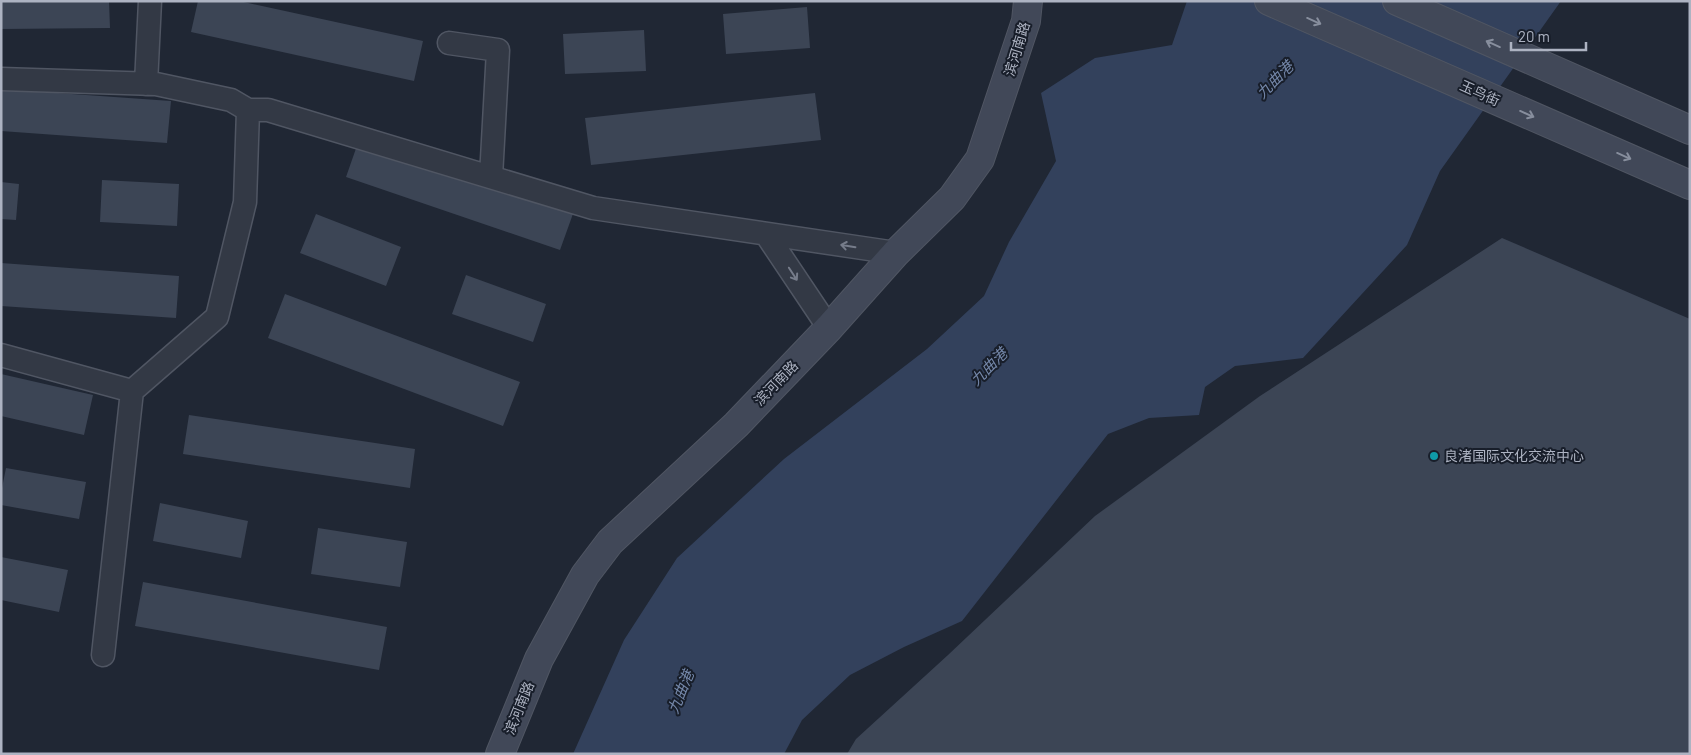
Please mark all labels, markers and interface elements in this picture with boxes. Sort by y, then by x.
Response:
one-way arrow [1306,16,1321,26]
street label: 滨河南路 [1000,20,1033,78]
scale bar [1511,20,1586,52]
text: 20 m [1518,27,1550,45]
one-way arrow [1486,38,1501,48]
water label: 九曲港 [1252,56,1298,102]
street label: 玉鸟街 [1458,76,1503,109]
one-way arrow [1519,109,1534,119]
one-way arrow [1616,151,1631,161]
one-way arrow [841,241,857,251]
one-way arrow [788,267,798,281]
water label: 九曲港 [966,343,1012,389]
street label: 滨河南路 [750,357,801,409]
place label: 良渚国际文化交流中心 [1444,447,1584,464]
marker: 良渚国际文化交流中心 [1428,450,1440,462]
water label: 九曲港 [663,666,698,716]
street label: 滨河南路 [500,679,537,737]

